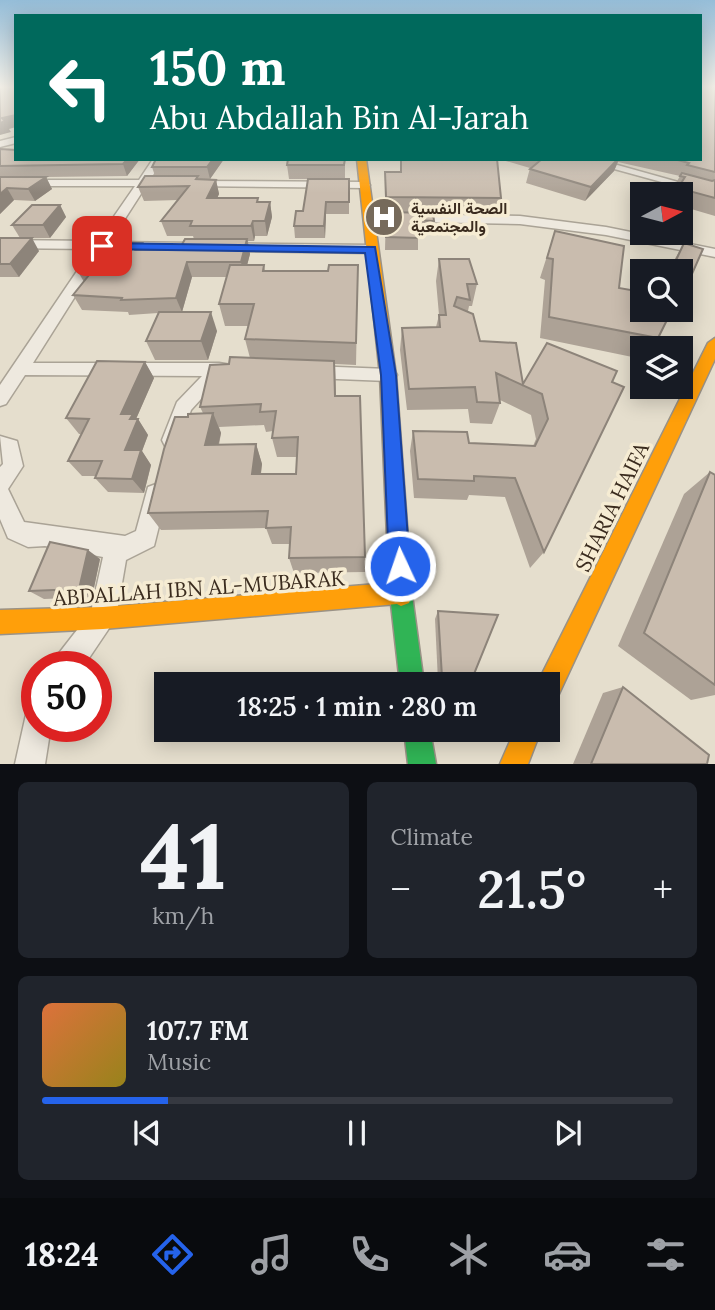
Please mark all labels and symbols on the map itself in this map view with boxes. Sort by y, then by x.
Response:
north arrow [630,182,693,245]
hospital icon: الصحة النفسية والمجتمعية [363,196,405,238]
place label: الصحة النفسية والمجتمعية [411,198,507,237]
pin [72,216,132,276]
street label: SHARIA HAIFA [569,437,655,576]
position arrow [363,529,437,603]
street label: ABDALLAH IBN AL-MUBARAK [51,564,346,612]
speed limit sign: 50 [21,651,112,742]

